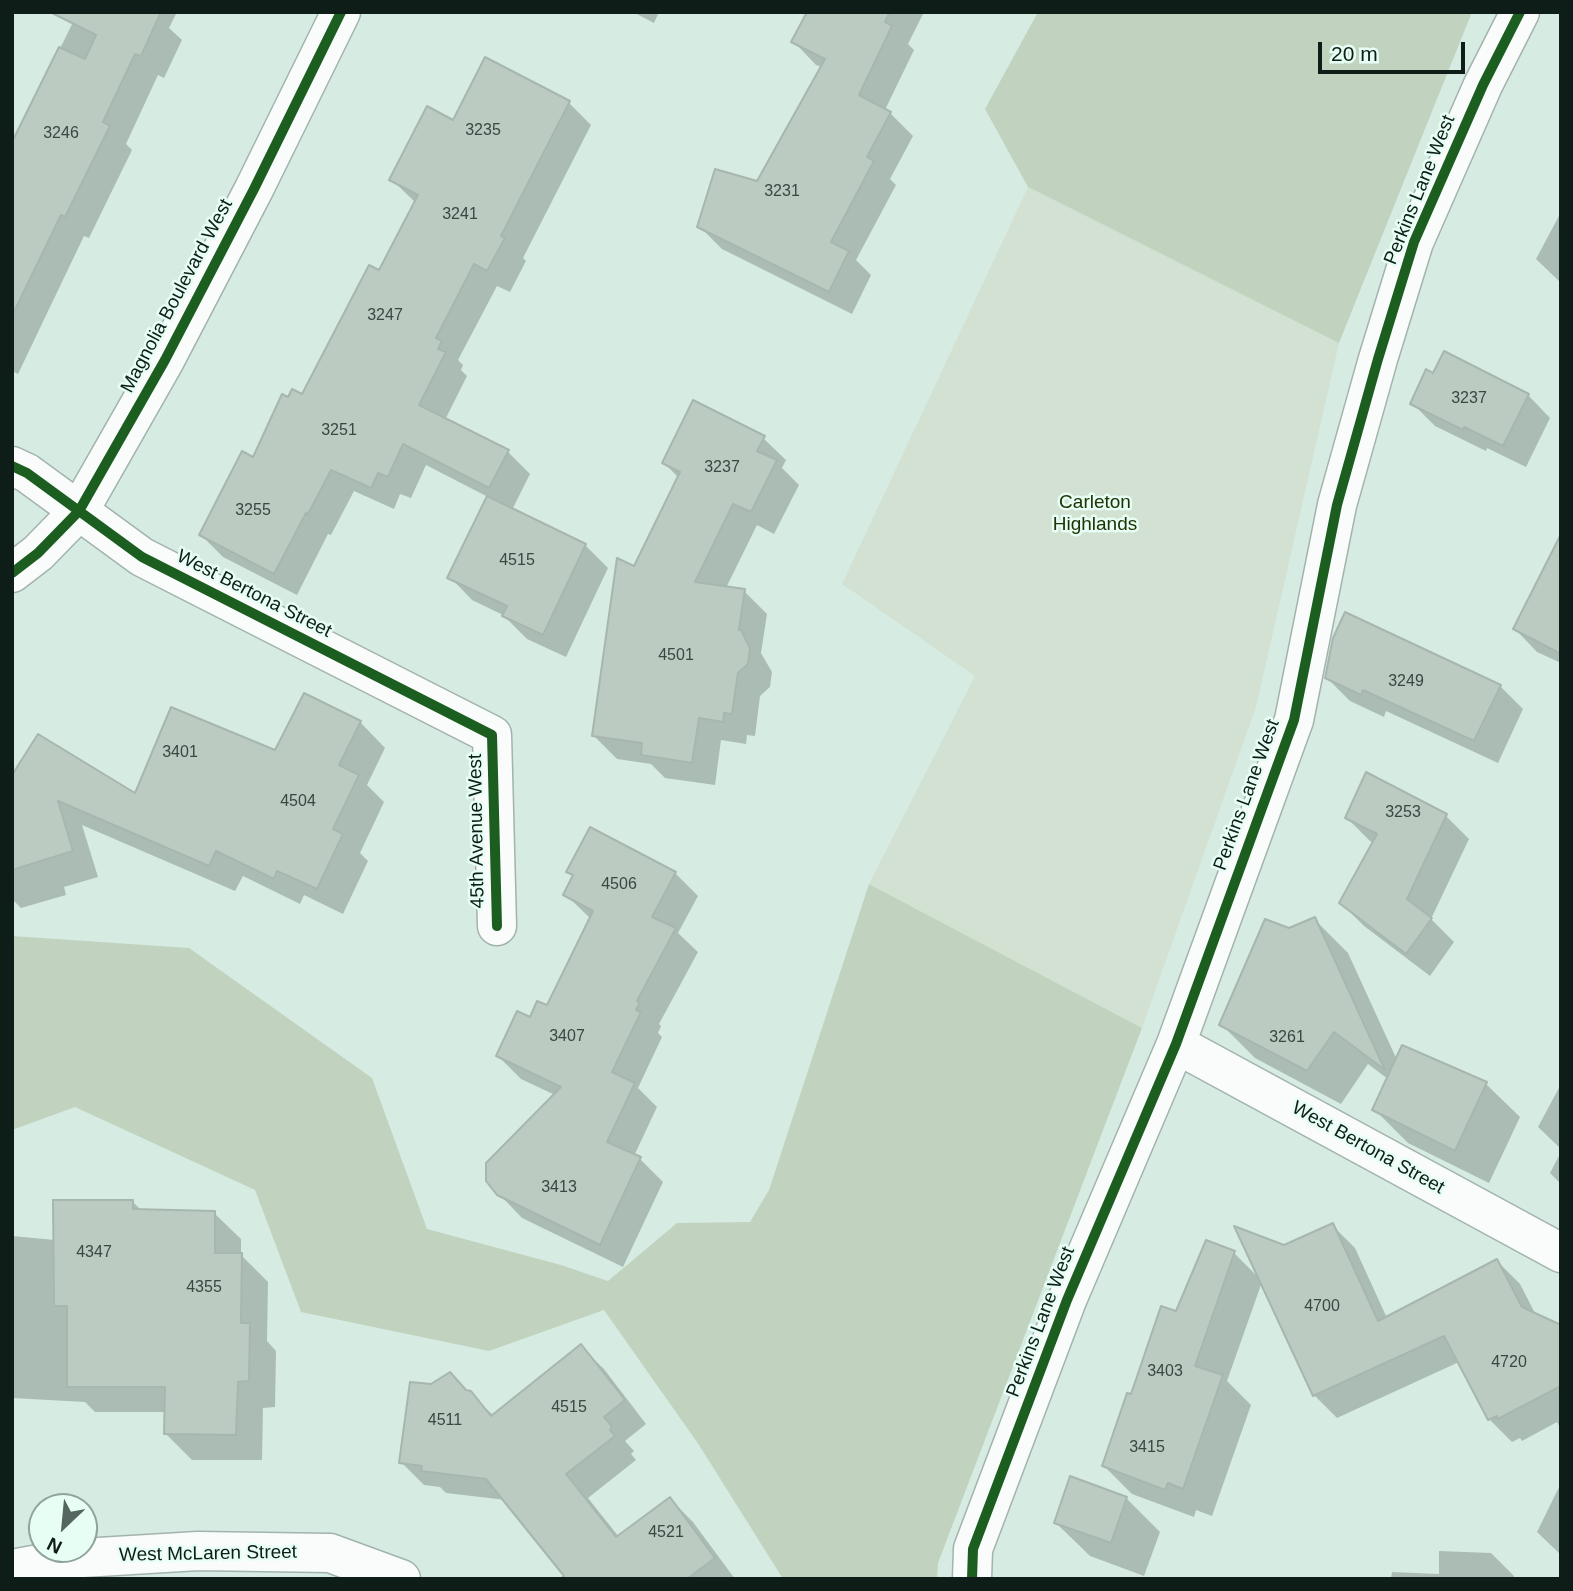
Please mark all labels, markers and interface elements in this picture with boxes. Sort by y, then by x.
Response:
scale bar [1321,28,1468,72]
text: 20 m [1331,42,1378,65]
street label: Perkins Lane West [1380,112,1460,268]
house number: 3235 [465,121,501,141]
house number: 3246 [43,124,79,144]
house number: 3231 [764,182,800,202]
street label: Magnolia Boulevard West [116,195,238,397]
house number: 3241 [442,205,478,225]
house number: 3247 [367,306,403,326]
house number: 3237 [1451,389,1487,409]
house number: 3251 [321,421,357,441]
house number: 3237 [704,458,740,478]
park label: Carleton Highlands [1053,492,1137,536]
house number: 3255 [235,501,271,521]
street label: West Bertona Street [173,545,335,643]
house number: 4515 [499,551,535,571]
house number: 4501 [658,646,694,666]
house number: 3249 [1388,672,1424,692]
street label: Perkins Lane West [1209,716,1285,874]
house number: 3401 [162,743,198,763]
street label: 45th Avenue West [464,754,490,908]
house number: 4504 [280,792,316,812]
house number: 3253 [1385,803,1421,823]
house number: 4506 [601,875,637,895]
house number: 3407 [549,1027,585,1047]
house number: 3261 [1269,1028,1305,1048]
street label: West Bertona Street [1288,1097,1448,1199]
house number: 3413 [541,1178,577,1198]
house number: 4347 [76,1243,112,1263]
street label: Perkins Lane West [1002,1244,1080,1400]
house number: 4355 [186,1278,222,1298]
house number: 4700 [1304,1297,1340,1317]
house number: 4720 [1491,1353,1527,1373]
house number: 3403 [1147,1362,1183,1382]
house number: 4515 [551,1398,587,1418]
house number: 4511 [428,1411,462,1431]
house number: 3415 [1129,1438,1165,1458]
north arrow [28,1493,98,1563]
house number: 4521 [648,1523,684,1543]
text: N [44,1533,65,1558]
street label: West McLaren Street [119,1541,297,1567]

